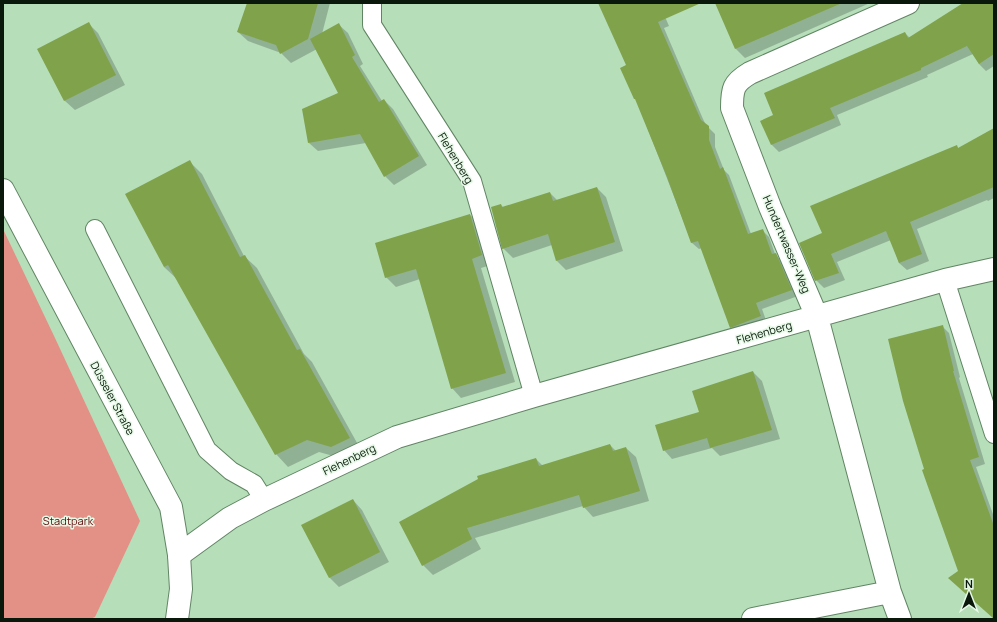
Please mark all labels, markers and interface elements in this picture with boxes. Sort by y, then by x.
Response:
street label: Flehenberg [435,130,477,186]
street label: Hundertwasser-Weg [760,193,814,295]
street label: Flehenberg [734,317,794,347]
street label: Düsseler Straße [87,359,139,438]
street label: Flehenberg [320,440,378,478]
park label: Stadtpark [43,513,94,528]
north arrow [949,574,989,614]
text: N [965,576,973,591]

